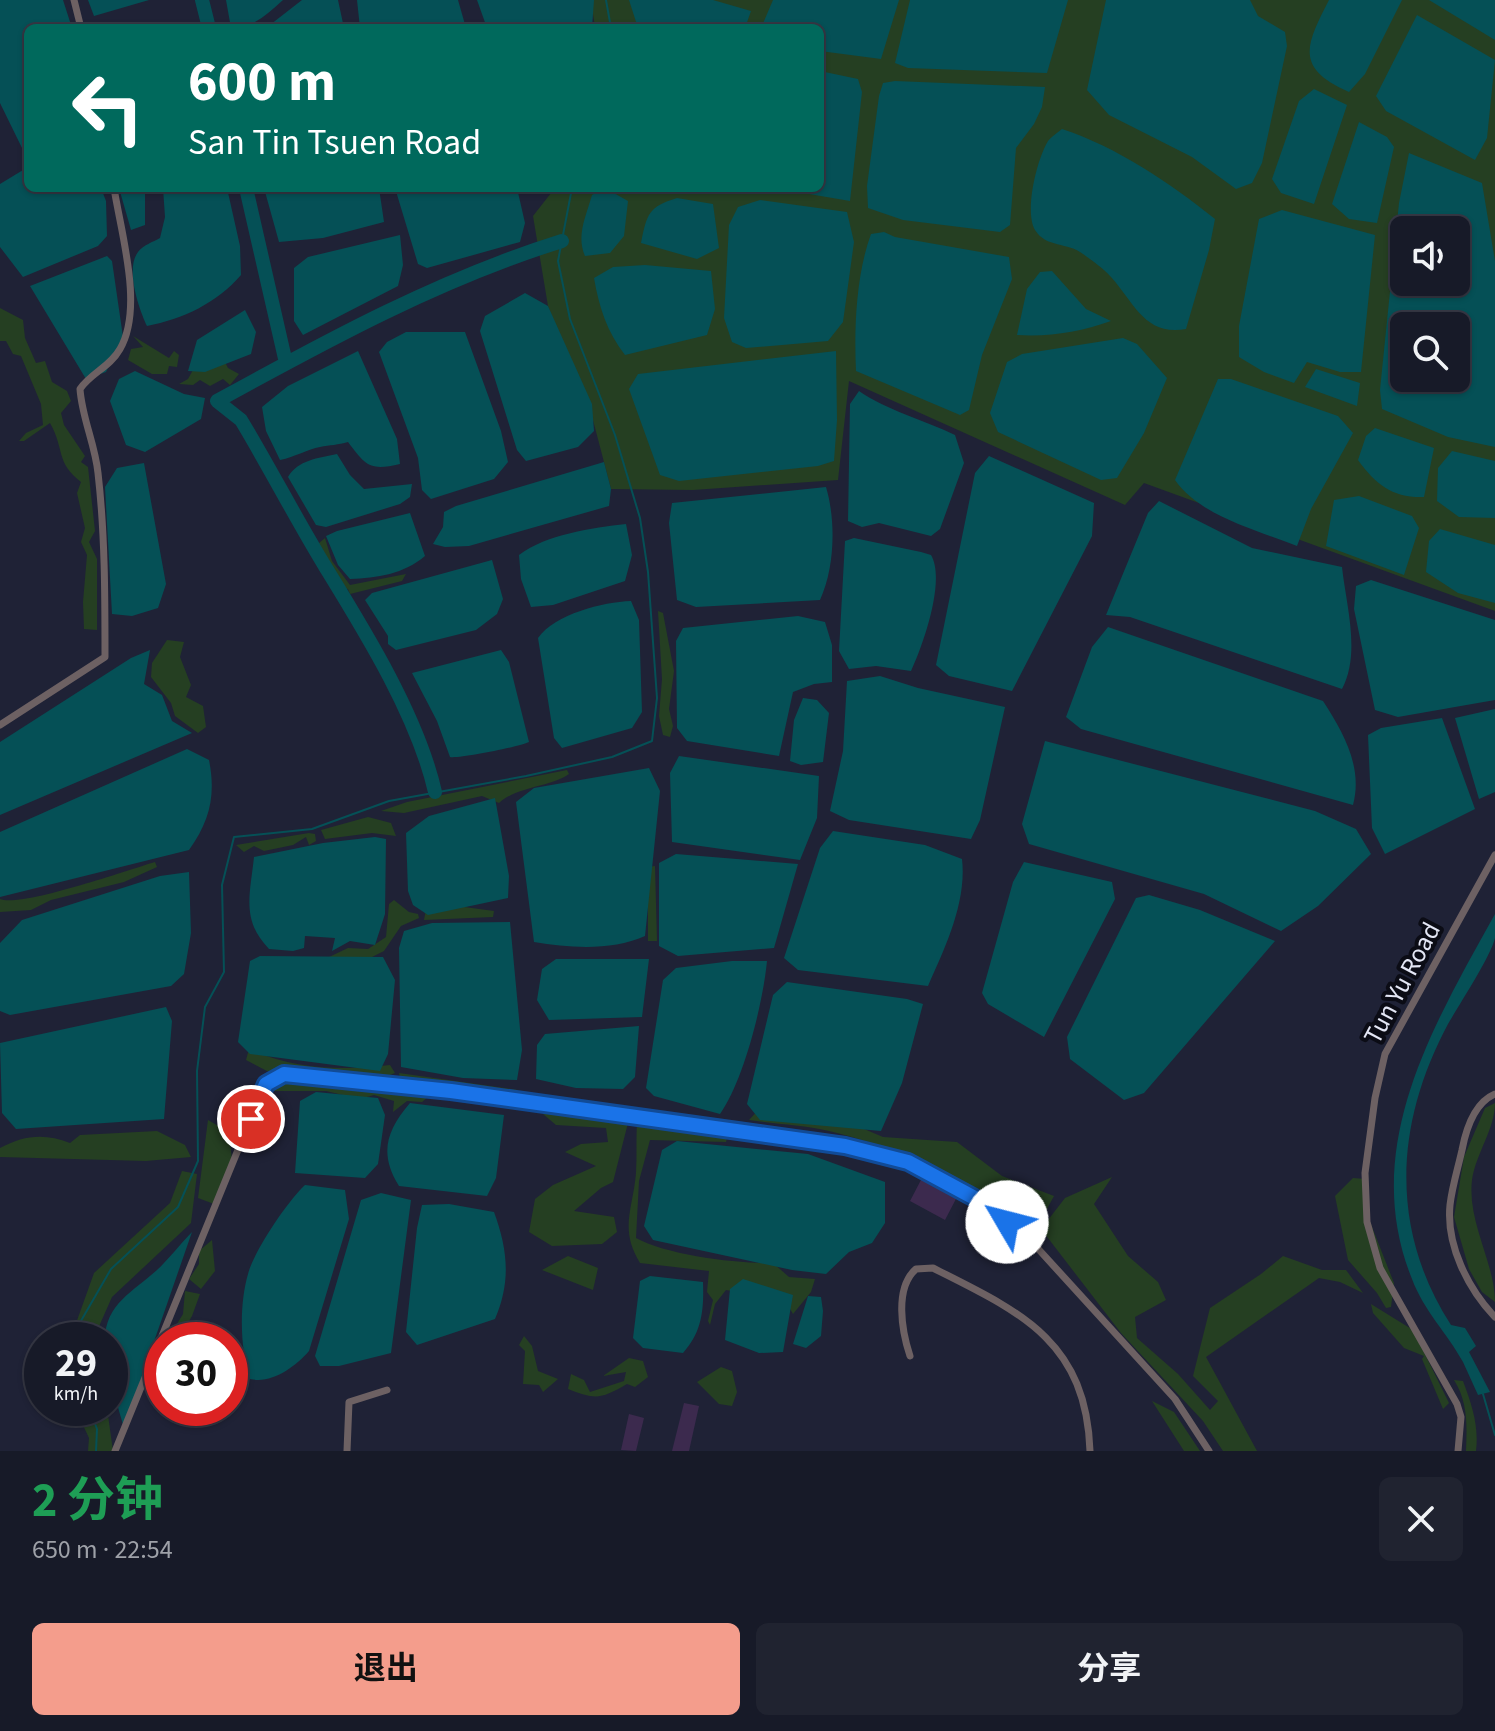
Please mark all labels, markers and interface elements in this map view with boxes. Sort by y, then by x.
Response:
text: 600 m [188,43,336,122]
icon: left [56,56,160,160]
text: San Tin Tsuen Road [188,117,481,168]
map controls [1390,216,1470,392]
button: sound [1390,216,1470,296]
button: search [1390,312,1470,392]
street label: Tun Yu Road [1354,916,1450,1050]
pin [217,1085,285,1153]
icon: arrive [229,1097,273,1141]
position arrow [965,1180,1049,1264]
speed limit sign: 30 [144,1322,248,1426]
text: 29 [55,1335,97,1392]
text: km/h [54,1380,98,1408]
text: 2 分钟 [32,1467,163,1535]
button: close [1379,1477,1463,1561]
text: 650 m · 22:54 [32,1531,173,1568]
button: 退出 [32,1623,740,1715]
button: 分享 [756,1623,1463,1715]

